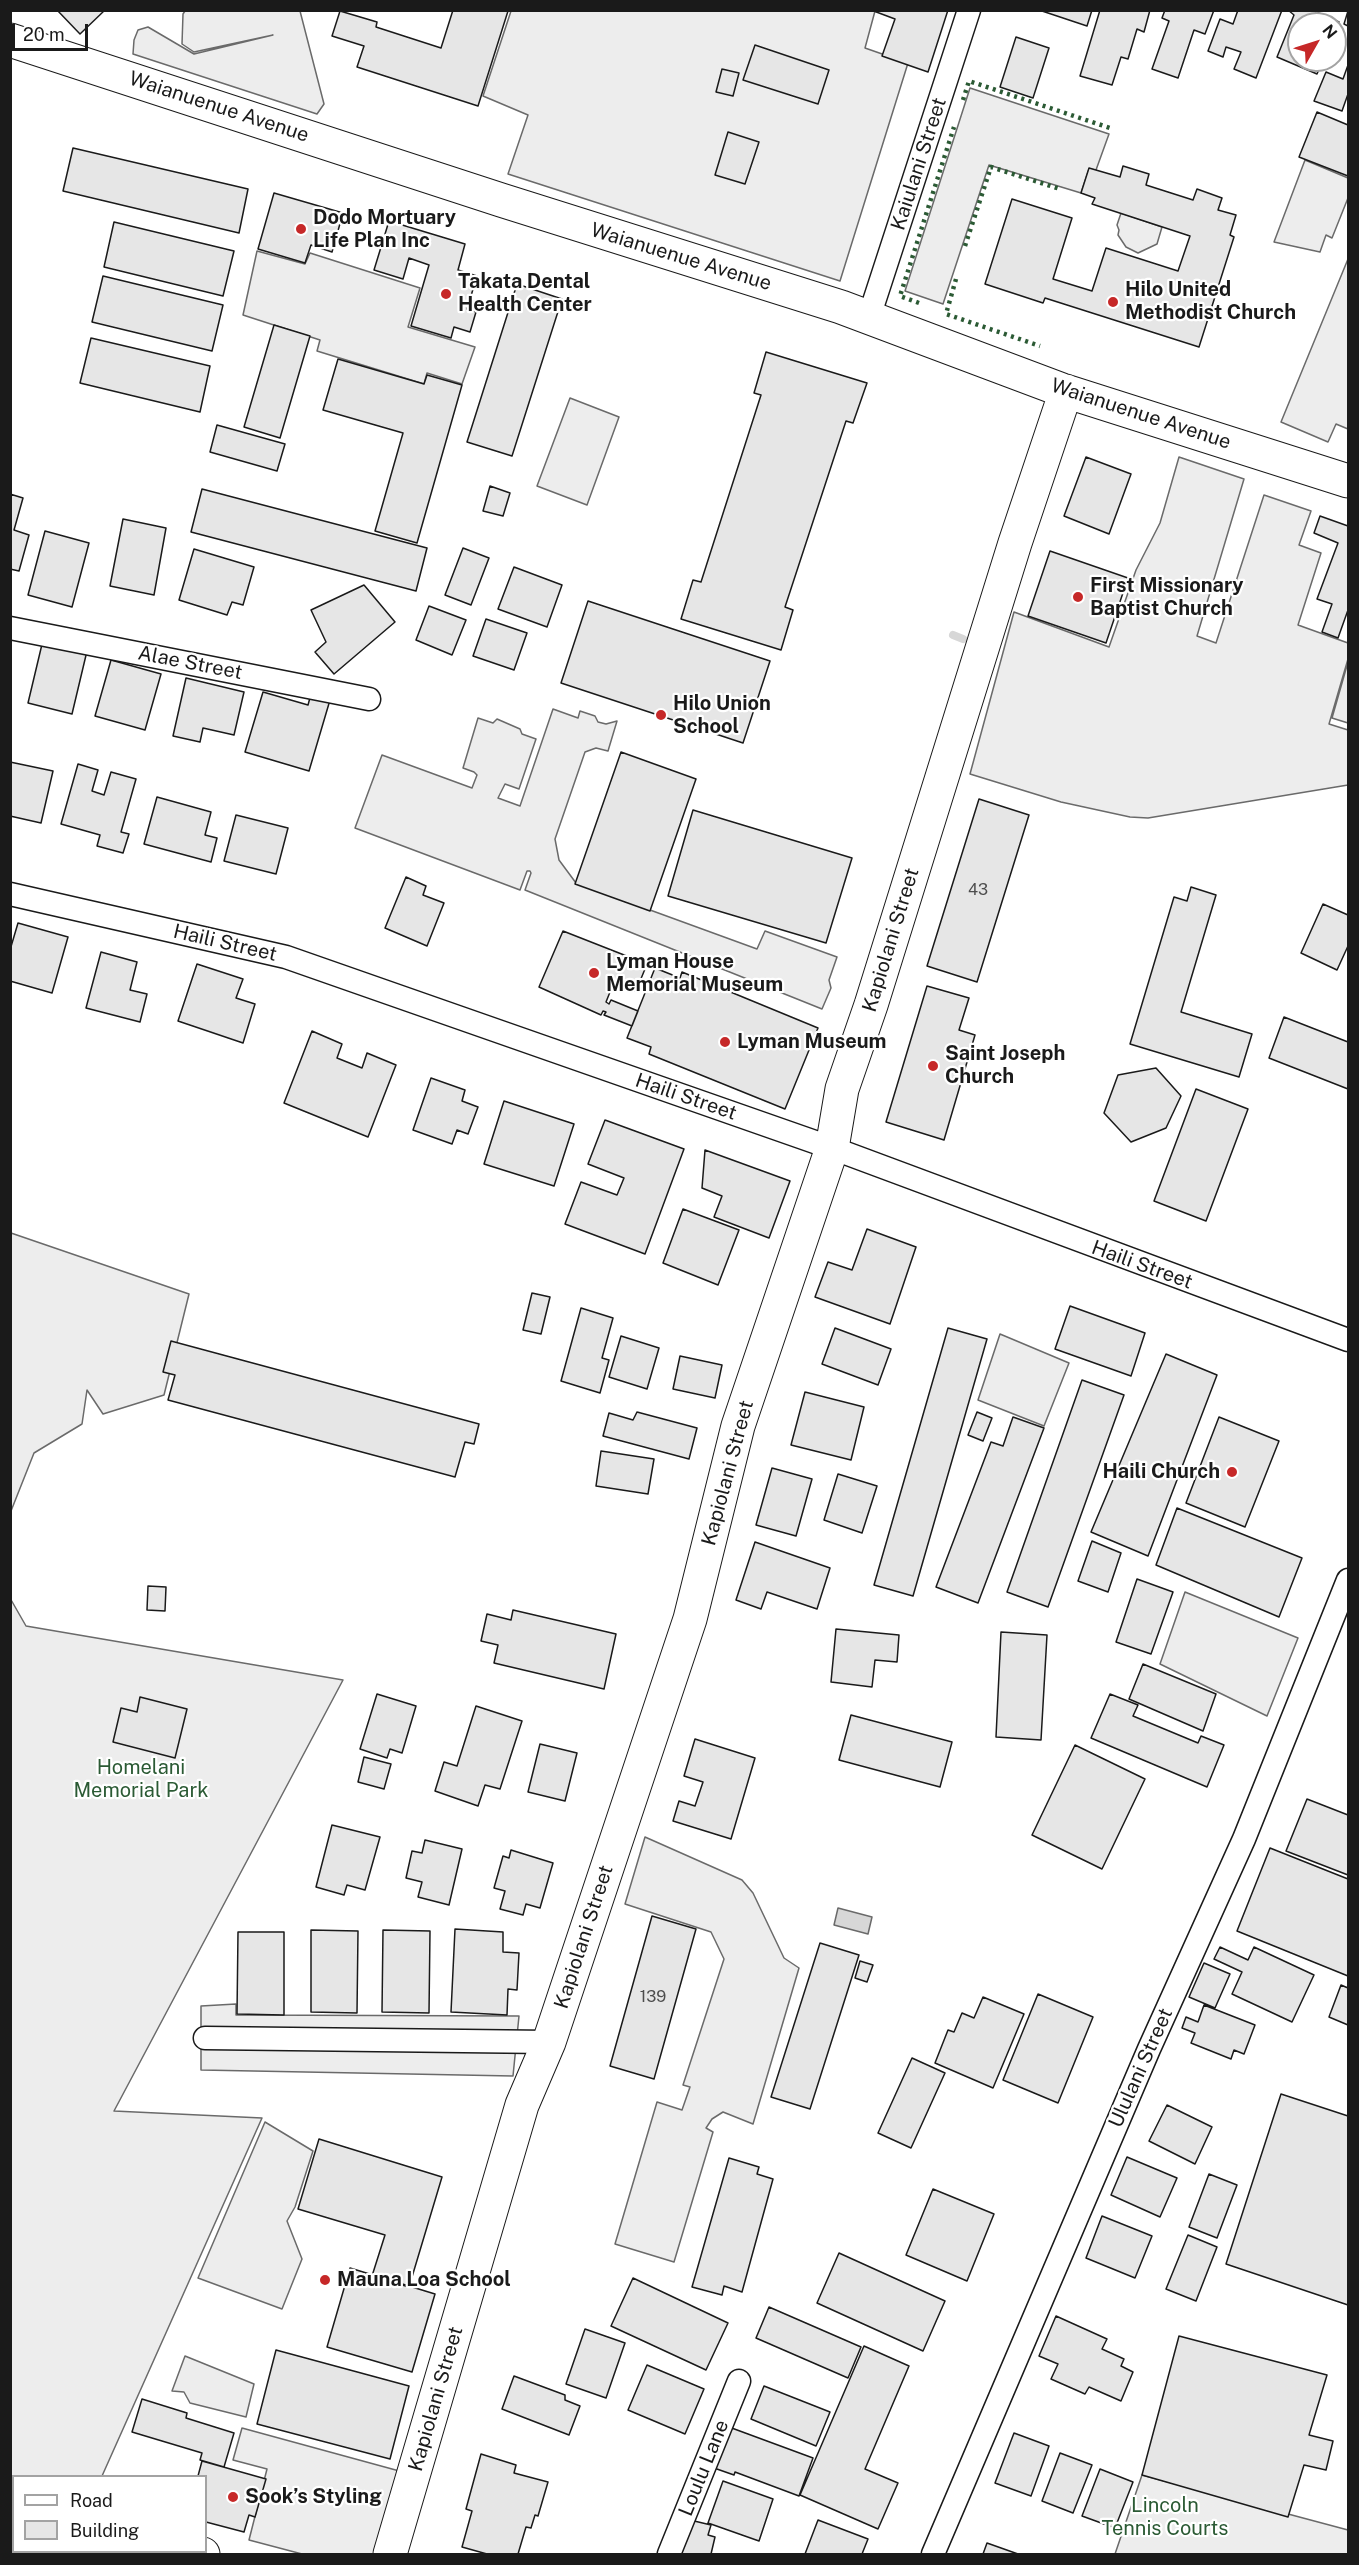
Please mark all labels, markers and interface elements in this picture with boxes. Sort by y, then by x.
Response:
scale bar [15,12,92,50]
north arrow [1287,12,1347,72]
text: N [1318,21,1341,42]
text: 20 m [23,24,65,45]
street label: Waianuenue Avenue [126,67,312,147]
street label: Kaiulani Street [886,95,952,233]
place label: Dodo Mortuary Life Plan Inc [313,206,456,253]
street label: Waianuenue Avenue [588,218,774,296]
marker: Dodo Mortuary Life Plan Inc [294,222,308,236]
place label: Takata Dental Health Center [458,270,592,317]
place label: Hilo United Methodist Church [1125,278,1296,325]
marker: Takata Dental Health Center [439,287,453,301]
marker: Hilo United Methodist Church [1106,295,1120,309]
street label: Waianuenue Avenue [1048,374,1234,454]
place label: First Missionary Baptist Church [1090,574,1244,621]
marker: First Missionary Baptist Church [1071,590,1085,604]
street label: Alae Street [136,641,244,685]
place label: Hilo Union School [673,692,771,739]
marker: Hilo Union School [654,708,668,722]
street label: Kapiolani Street [858,865,924,1015]
house number: 43 [968,880,988,900]
street label: Haili Street [171,919,279,967]
place label: Lyman House Memorial Museum [606,950,783,997]
marker: Lyman House Memorial Museum [587,966,601,980]
place label: Lyman Museum [737,1030,887,1054]
marker: Lyman Museum [718,1035,732,1049]
place label: Saint Joseph Church [945,1042,1065,1089]
marker: Saint Joseph Church [926,1059,940,1073]
street label: Haili Street [632,1068,740,1126]
street label: Haili Street [1088,1236,1196,1294]
street label: Kapiolani Street [697,1398,759,1548]
place label: Haili Church [1102,1460,1220,1484]
marker: Haili Church [1225,1465,1239,1479]
park label: Homelani Memorial Park [74,1756,208,1803]
street label: Kapiolani Street [549,1862,619,2012]
house number: 139 [640,1987,666,2007]
street label: Ululani Street [1104,2005,1178,2131]
place label: Mauna Loa School [337,2268,511,2292]
marker: Mauna Loa School [318,2273,332,2287]
street label: Kapiolani Street [404,2324,468,2474]
street label: Loulu Lane [674,2416,734,2520]
legend [12,2475,207,2553]
place label: Sook’s Styling [245,2485,382,2509]
text: Road [70,2490,113,2511]
marker: Sook’s Styling [226,2490,240,2504]
park label: Lincoln Tennis Courts [1102,2494,1228,2541]
text: Building [70,2520,139,2541]

